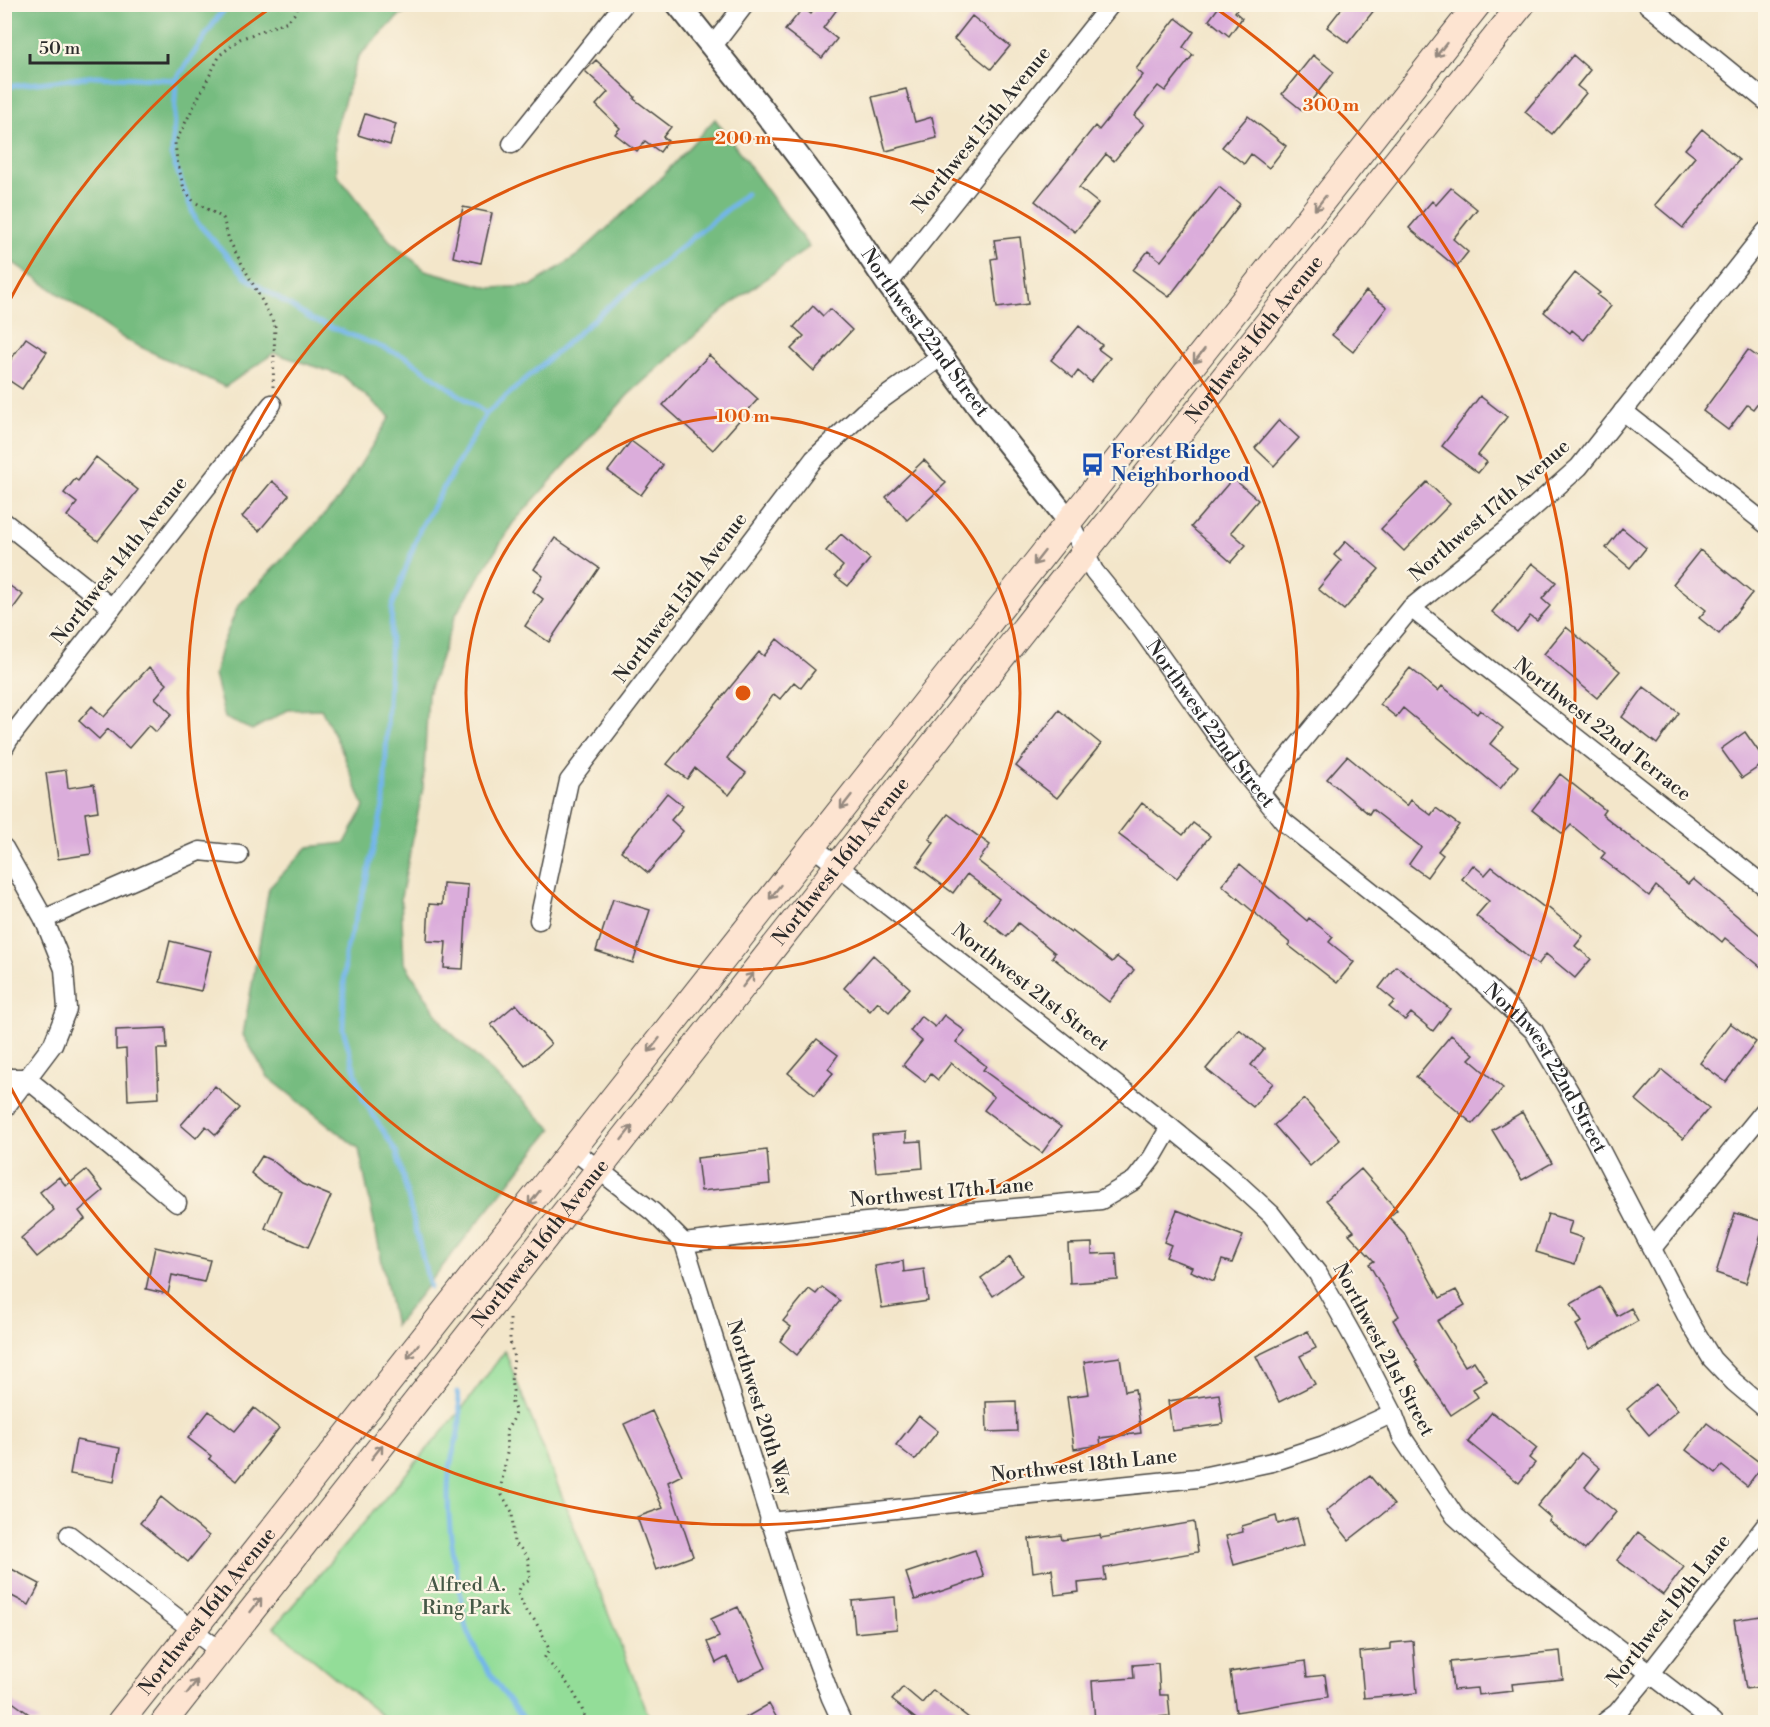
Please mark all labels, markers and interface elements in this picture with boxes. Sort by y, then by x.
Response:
scale bar [30,27,168,65]
text: 50 m [39,37,81,60]
street label: Northwest 15th Avenue [907,42,1057,218]
one-way arrow [1435,42,1448,58]
text: 300 m [1303,94,1360,117]
text: 200 m [715,127,772,150]
one-way arrow [1314,195,1327,211]
street label: Northwest 22nd Street [855,243,994,422]
street label: Northwest 16th Avenue [1180,250,1329,428]
one-way arrow [1193,348,1206,364]
text: 100 m [716,405,770,428]
street label: Northwest 17th Avenue [1404,434,1576,588]
place label: Forest Ridge Neighborhood [1111,440,1250,488]
bus stop icon: Forest Ridge Neighborhood [1080,451,1106,477]
street label: Northwest 14th Avenue [46,472,194,650]
street label: Northwest 15th Avenue [609,508,753,688]
one-way arrow [1033,550,1046,566]
street label: Northwest 22nd Street [1140,635,1280,813]
street label: Northwest 22nd Terrace [1508,653,1696,807]
centre of rings [733,683,753,703]
street label: Northwest 16th Avenue [767,772,915,951]
one-way arrow [840,794,853,810]
one-way arrow [769,884,782,900]
street label: Northwest 21st Street [946,919,1114,1057]
one-way arrow [742,972,755,988]
street label: Northwest 22nd Street [1479,978,1613,1158]
one-way arrow [648,1037,661,1053]
one-way arrow [621,1126,634,1142]
street label: Northwest 16th Avenue [467,1154,615,1333]
street label: Northwest 17th Lane [849,1173,1035,1213]
one-way arrow [527,1190,540,1206]
street label: Northwest 21st Street [1327,1259,1439,1441]
street label: Northwest 20th Way [720,1317,798,1499]
one-way arrow [406,1343,419,1359]
one-way arrow [371,1444,384,1460]
street label: Northwest 18th Lane [990,1444,1178,1488]
street label: Northwest 16th Avenue [133,1522,282,1701]
street label: Northwest 19th Lane [1602,1530,1736,1692]
park label: Alfred A. Ring Park [422,1573,512,1621]
one-way arrow [250,1597,263,1613]
one-way arrow [185,1679,198,1695]

